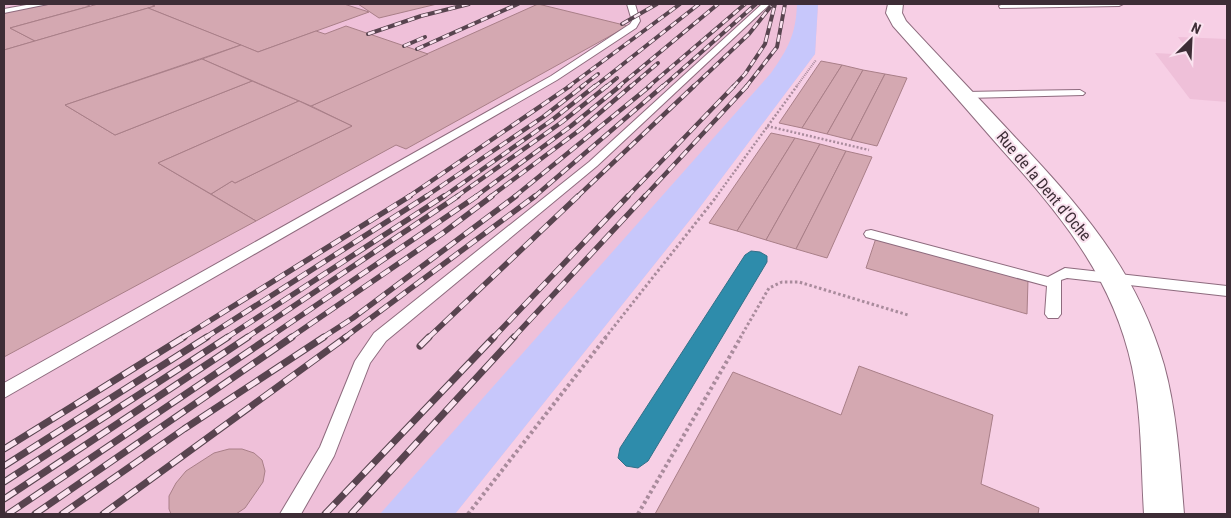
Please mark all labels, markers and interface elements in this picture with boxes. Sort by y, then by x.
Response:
north arrow [1166,15,1216,65]
text: N [1189,19,1203,37]
street label: Rue de la Dent d'Oche [993,127,1095,245]

